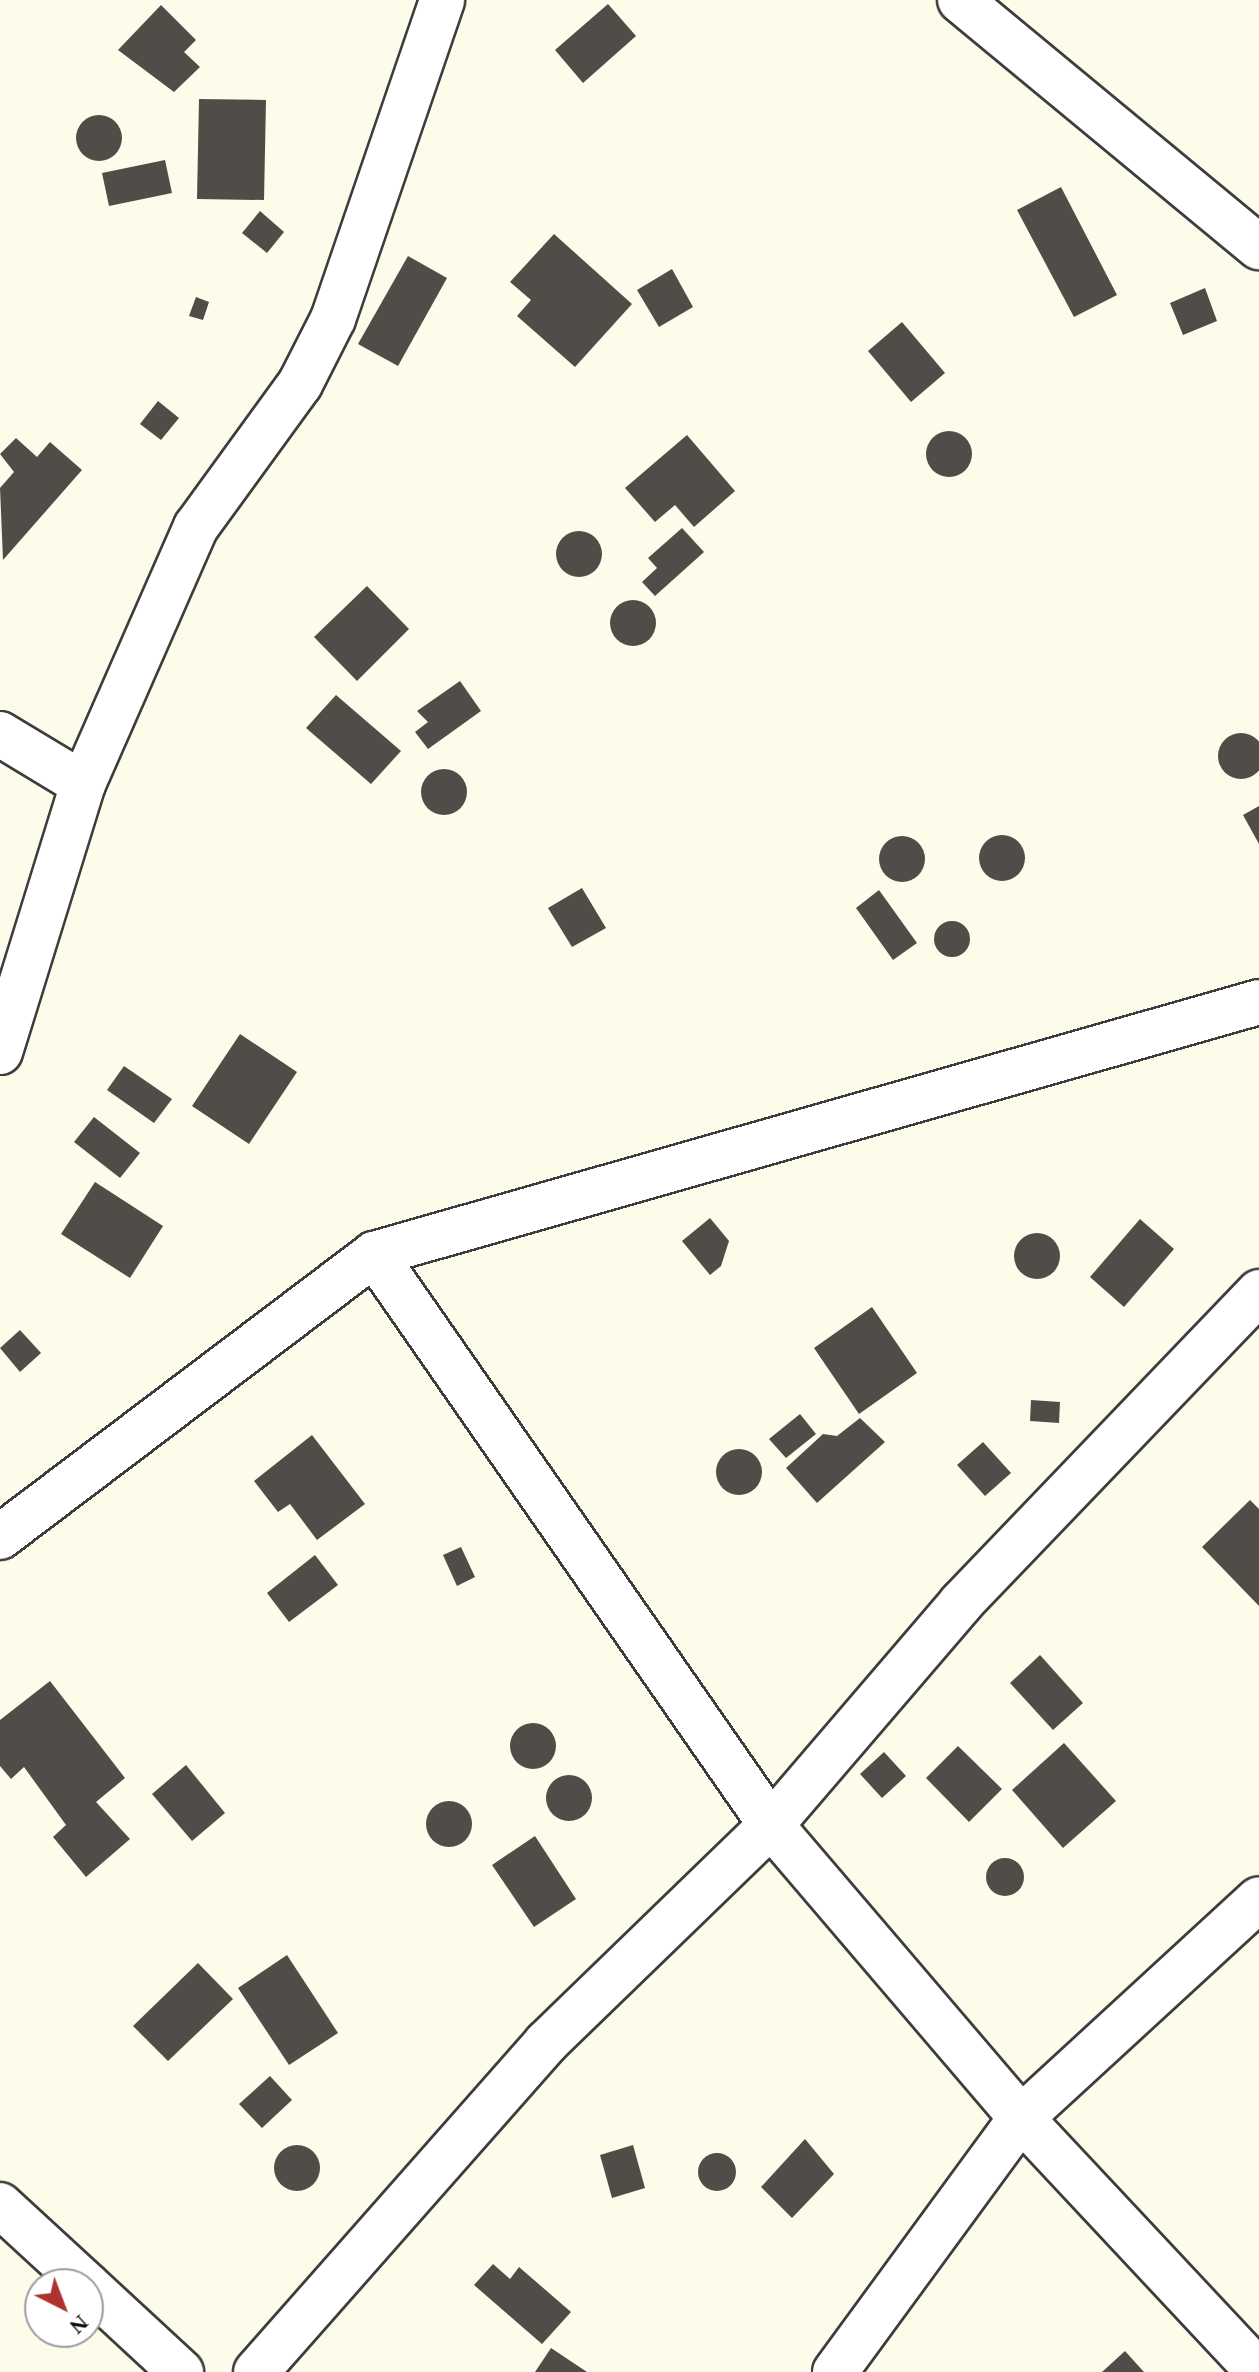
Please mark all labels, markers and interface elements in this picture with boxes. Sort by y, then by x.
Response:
north arrow [24,2268,104,2348]
text: N [65,2310,93,2339]

